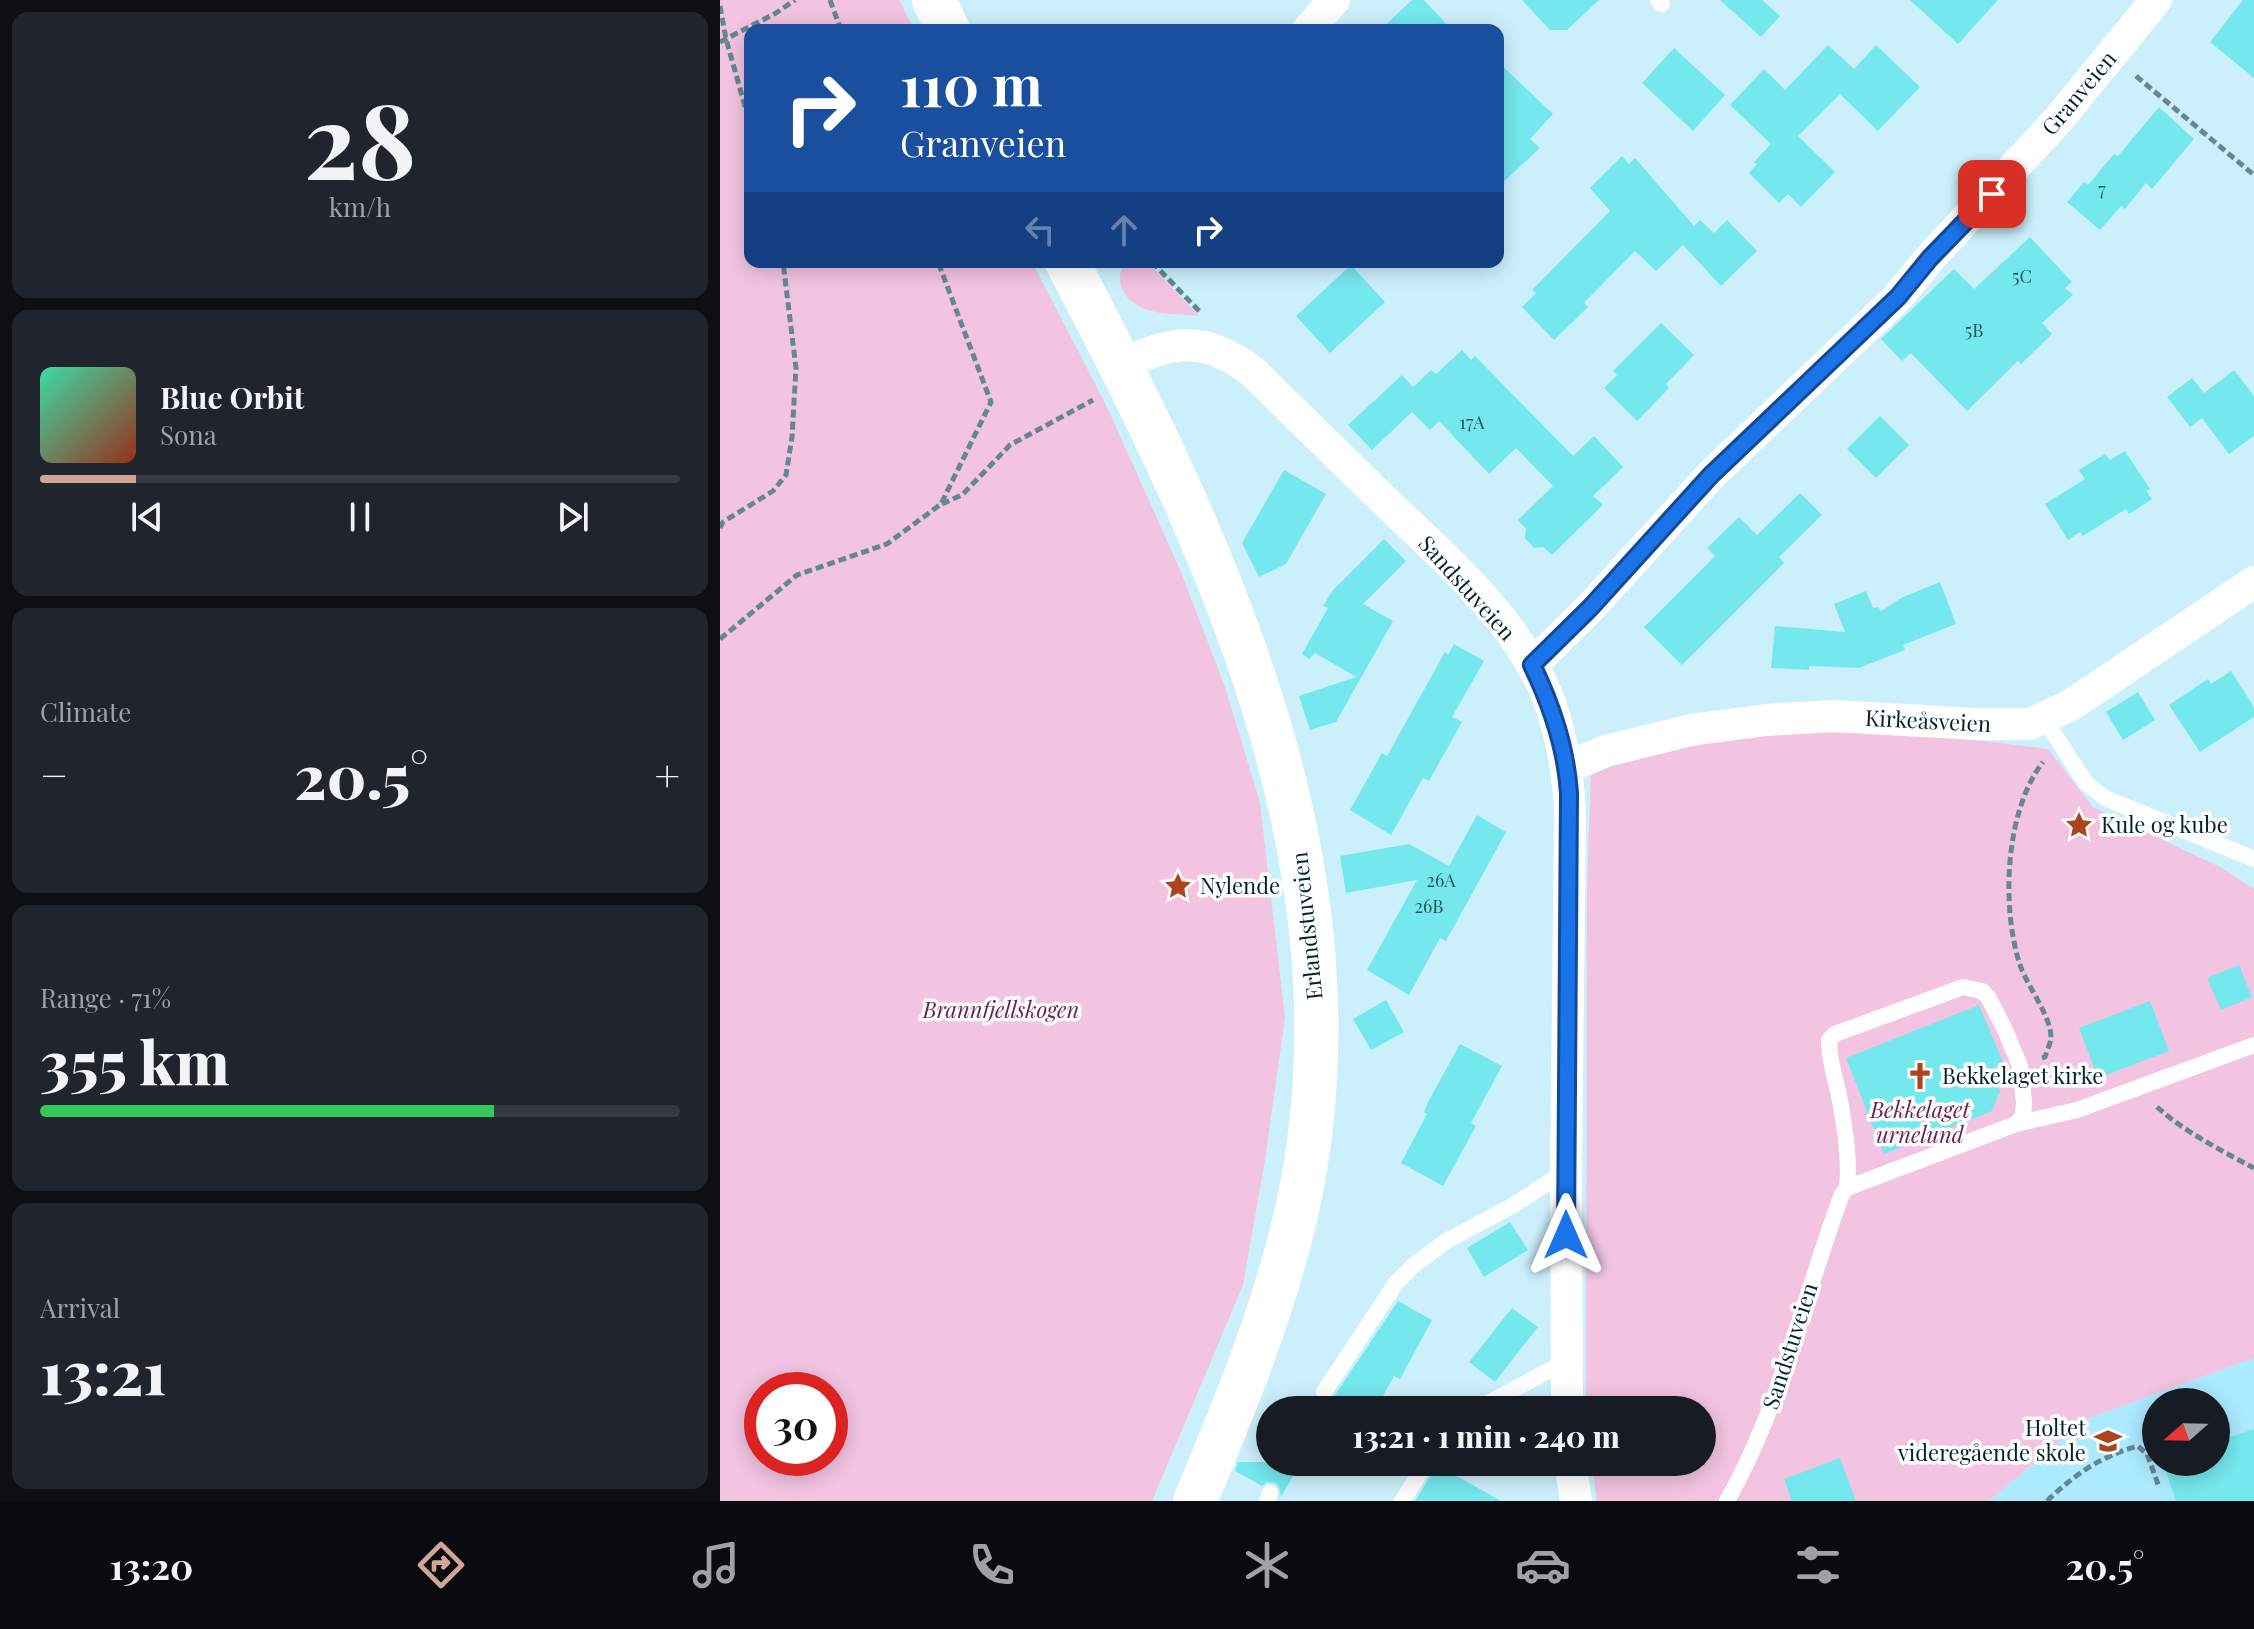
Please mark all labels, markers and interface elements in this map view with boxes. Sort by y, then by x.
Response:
street label: Granveien [2034,44,2122,141]
text: 110 m [900,46,1043,121]
icon: right [768,56,872,160]
text: 28 [304,67,416,206]
text: Granveien [900,118,1066,166]
pin [1958,160,2026,228]
icon: arrive [1970,172,2014,216]
house number: 7 [2098,177,2106,201]
text: km/h [329,189,391,224]
icon: left [1018,208,1062,252]
icon: ahead [1102,208,1146,252]
icon: right [1186,208,1230,252]
house number: 5C [2012,264,2032,288]
house number: 5B [1965,318,1983,342]
text: Blue Orbit [160,377,304,417]
house number: 17A [1459,410,1485,434]
text: Sona [160,417,217,452]
icon: previous [125,495,169,539]
icon: pause [338,495,382,539]
icon: next [551,495,595,539]
street label: Sandstuveien [1413,528,1523,646]
text: Climate [40,694,131,729]
street label: Kirkeåsveien [1864,702,1992,738]
text: 20.5° [294,734,428,814]
text: − [40,744,68,803]
text: + [654,744,680,803]
place label: Kule og kube [2101,809,2228,839]
place icon: Kule og kube [2064,810,2094,840]
street label: Erlandstuveien [1283,851,1329,1002]
house number: 26A [1426,868,1456,892]
place label: Nylende [1200,870,1280,900]
place icon: Nylende [1163,871,1193,901]
house number: 26B [1414,894,1444,918]
text: Range · 71% [40,980,171,1015]
park label: Brannfjellskogen [922,994,1079,1024]
text: 355 km [40,1020,230,1100]
place label: Bekkelaget kirke [1942,1060,2103,1090]
church icon: Bekkelaget kirke [1905,1061,1935,1091]
park label: Bekkelaget urnelund [1869,1094,1971,1149]
position arrow [1524,1193,1608,1277]
street label: Sandstuveien [1754,1278,1824,1413]
text: Arrival [40,1290,120,1325]
text: 13:21 [40,1330,167,1410]
speed limit sign: 30 [744,1372,848,1476]
north arrow [2142,1388,2230,1476]
map controls [2142,1388,2230,1476]
place label: Holtet videregående skole [1897,1412,2087,1467]
text: 13:21 · 1 min · 240 m [1352,1416,1620,1456]
school or university icon: Holtet videregående skole [2093,1426,2123,1456]
icon: directions [413,1537,469,1593]
icon: music [688,1537,744,1593]
icon: phone [964,1537,1020,1593]
icon: climate [1239,1537,1295,1593]
icon: car [1515,1537,1571,1593]
icon: filters [1790,1537,1846,1593]
text: 13:20 [110,1541,193,1589]
text: 20.5° [2065,1541,2144,1589]

